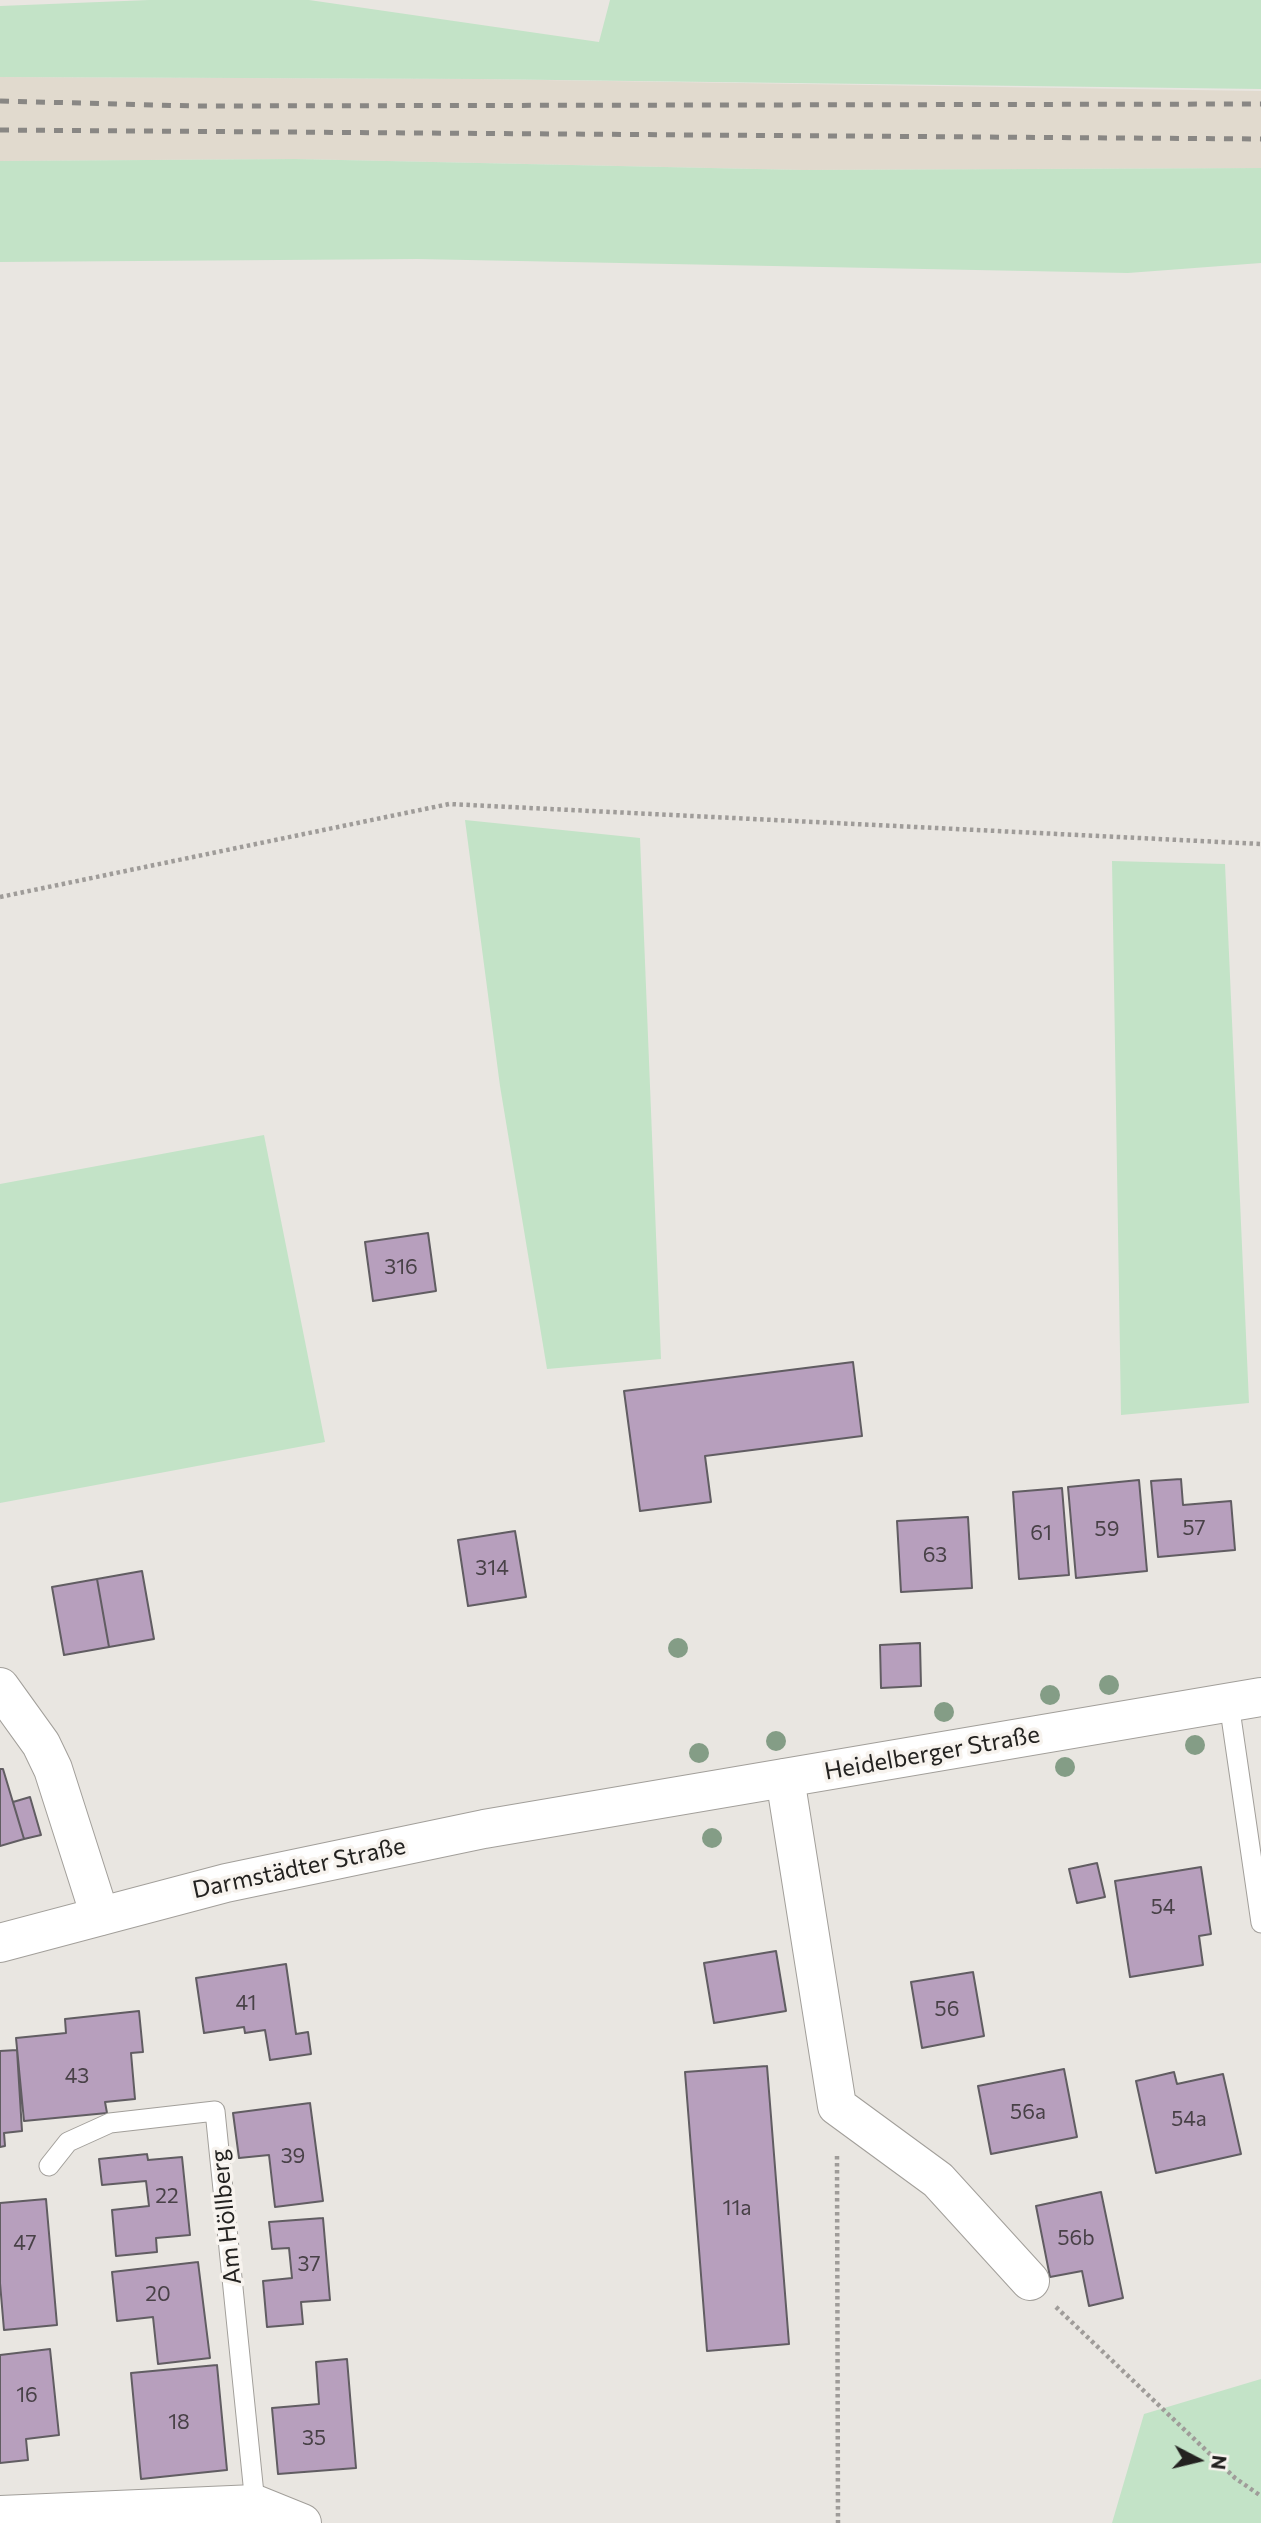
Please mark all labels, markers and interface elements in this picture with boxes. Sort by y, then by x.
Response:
house number: 316 [384,1254,418,1280]
house number: 57 [1182,1515,1206,1541]
house number: 59 [1095,1516,1119,1542]
house number: 61 [1030,1520,1052,1546]
house number: 63 [923,1542,947,1568]
house number: 314 [475,1555,509,1581]
street label: Heidelberger Straße [822,1720,1042,1786]
street label: Darmstädter Straße [190,1831,408,1905]
house number: 54 [1151,1894,1175,1920]
house number: 41 [236,1990,256,2016]
house number: 56 [935,1996,959,2022]
house number: 43 [65,2063,89,2089]
house number: 56a [1010,2099,1046,2125]
house number: 54a [1171,2106,1207,2132]
house number: 39 [281,2143,305,2169]
street label: Am Höllberg [205,2148,247,2286]
house number: 22 [155,2183,179,2209]
house number: 11a [723,2195,751,2221]
house number: 56b [1057,2225,1095,2251]
house number: 47 [13,2230,37,2256]
house number: 37 [298,2251,320,2277]
house number: 20 [145,2281,171,2307]
house number: 16 [16,2382,38,2408]
house number: 18 [168,2409,190,2435]
house number: 35 [302,2425,326,2451]
north arrow [1163,2425,1233,2495]
text: N [1207,2454,1232,2471]

